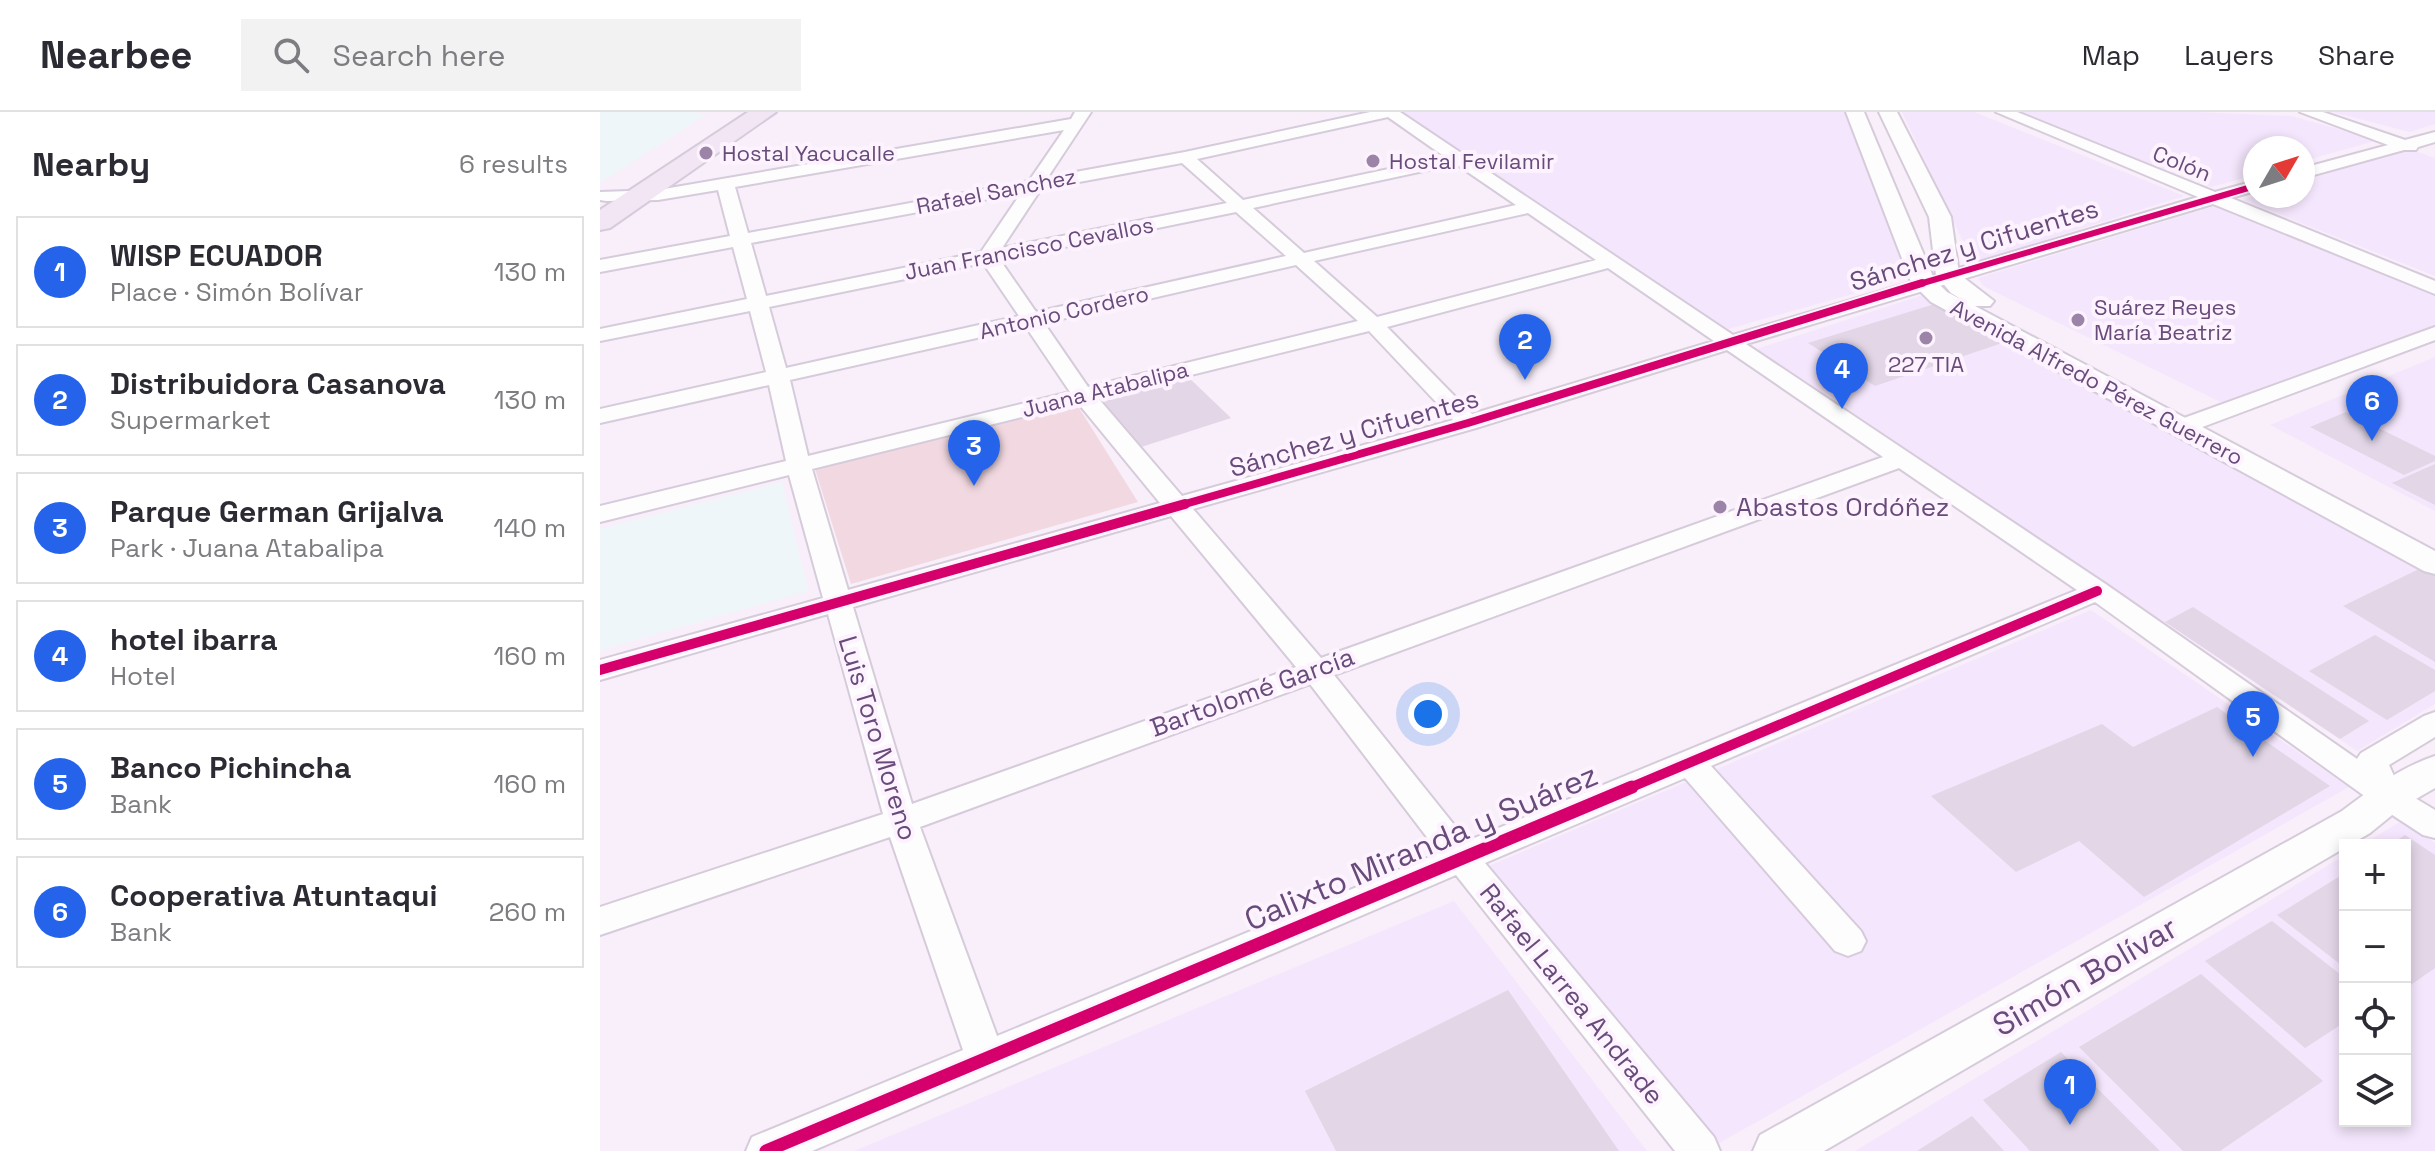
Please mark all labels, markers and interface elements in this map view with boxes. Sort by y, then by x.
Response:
search box [241,19,801,91]
text: Nearbee [40,31,193,79]
icon: search [269,33,313,77]
text: Search here [333,36,505,75]
text: Map [2082,37,2140,73]
text: Layers [2184,37,2274,73]
text: Share [2318,37,2395,73]
north arrow [2243,136,2315,208]
place label: Hostal Yacucalle [722,139,895,167]
street label: Colón [2149,139,2215,187]
text: Nearby [32,143,150,186]
marker: Hostal Yacucalle [697,144,715,162]
text: 6 results [459,147,568,181]
place label: Hostal Fevilamir [1389,147,1554,175]
marker: Hostal Fevilamir [1364,152,1382,170]
street label: Rafael Sanchez [914,162,1078,220]
street label: Sánchez y Cifuentes [1846,191,2102,299]
street label: Juan Francisco Cevallos [902,210,1156,286]
text: WISP ECUADOR [110,236,323,275]
text: 1 [54,255,66,289]
text: 130 m [494,255,566,289]
text: Place · Simón Bolívar [110,275,363,309]
street label: Antonio Cordero [977,279,1151,345]
street label: Avenida Alfredo Pérez Guerrero [1946,293,2248,471]
place label: Suárez Reyes María Beatriz [2094,293,2236,346]
marker: Suárez Reyes María Beatriz [2069,311,2087,329]
pin: 2 [1499,314,1551,380]
marker: 227 TIA [1917,329,1935,347]
pin: 4 [1816,343,1868,409]
place label: 227 TIA [1888,350,1964,378]
street label: Juana Atabalipa [1019,355,1192,423]
text: Distribuidora Casanova [110,364,446,403]
pin: 6 [2346,375,2398,441]
street label: Sánchez y Cifuentes [1225,381,1483,485]
text: 2 [52,383,68,417]
text: 130 m [494,383,566,417]
text: Supermarket [110,403,271,437]
pin: 3 [948,420,1000,486]
place label: Abastos Ordóñez [1736,490,1949,524]
text: Parque German Grijalva [110,492,444,531]
marker: Abastos Ordóñez [1711,498,1729,516]
text: 3 [52,511,68,545]
text: 140 m [493,511,566,545]
text: Park · Juana Atabalipa [110,531,384,565]
text: hotel ibarra [110,620,278,659]
street label: Luis Toro Moreno [831,632,925,844]
text: 4 [52,639,68,673]
text: 160 m [494,639,566,673]
street label: Bartolomé García [1145,639,1359,745]
text: Hotel [110,659,176,693]
pin: 5 [2227,691,2279,757]
your location [1408,694,1448,734]
text: Banco Pichincha [110,748,351,787]
street label: Calixto Miranda y Suárez [1238,754,1604,940]
text: 5 [52,767,68,801]
text: 160 m [494,767,566,801]
text: Bank [110,787,172,821]
map controls [2339,839,2411,1127]
button: + [2339,839,2411,911]
text: Cooperativa Atuntaqui [110,876,437,915]
street label: Rafael Larrea Andrade [1472,876,1672,1112]
text: 6 [52,895,68,929]
text: 260 m [489,895,566,929]
street label: Simón Bolívar [1986,907,2184,1045]
button: − [2339,911,2411,983]
text: Bank [110,915,172,949]
button: locate [2339,983,2411,1055]
button: layers [2339,1055,2411,1127]
pin: 1 [2044,1059,2096,1125]

